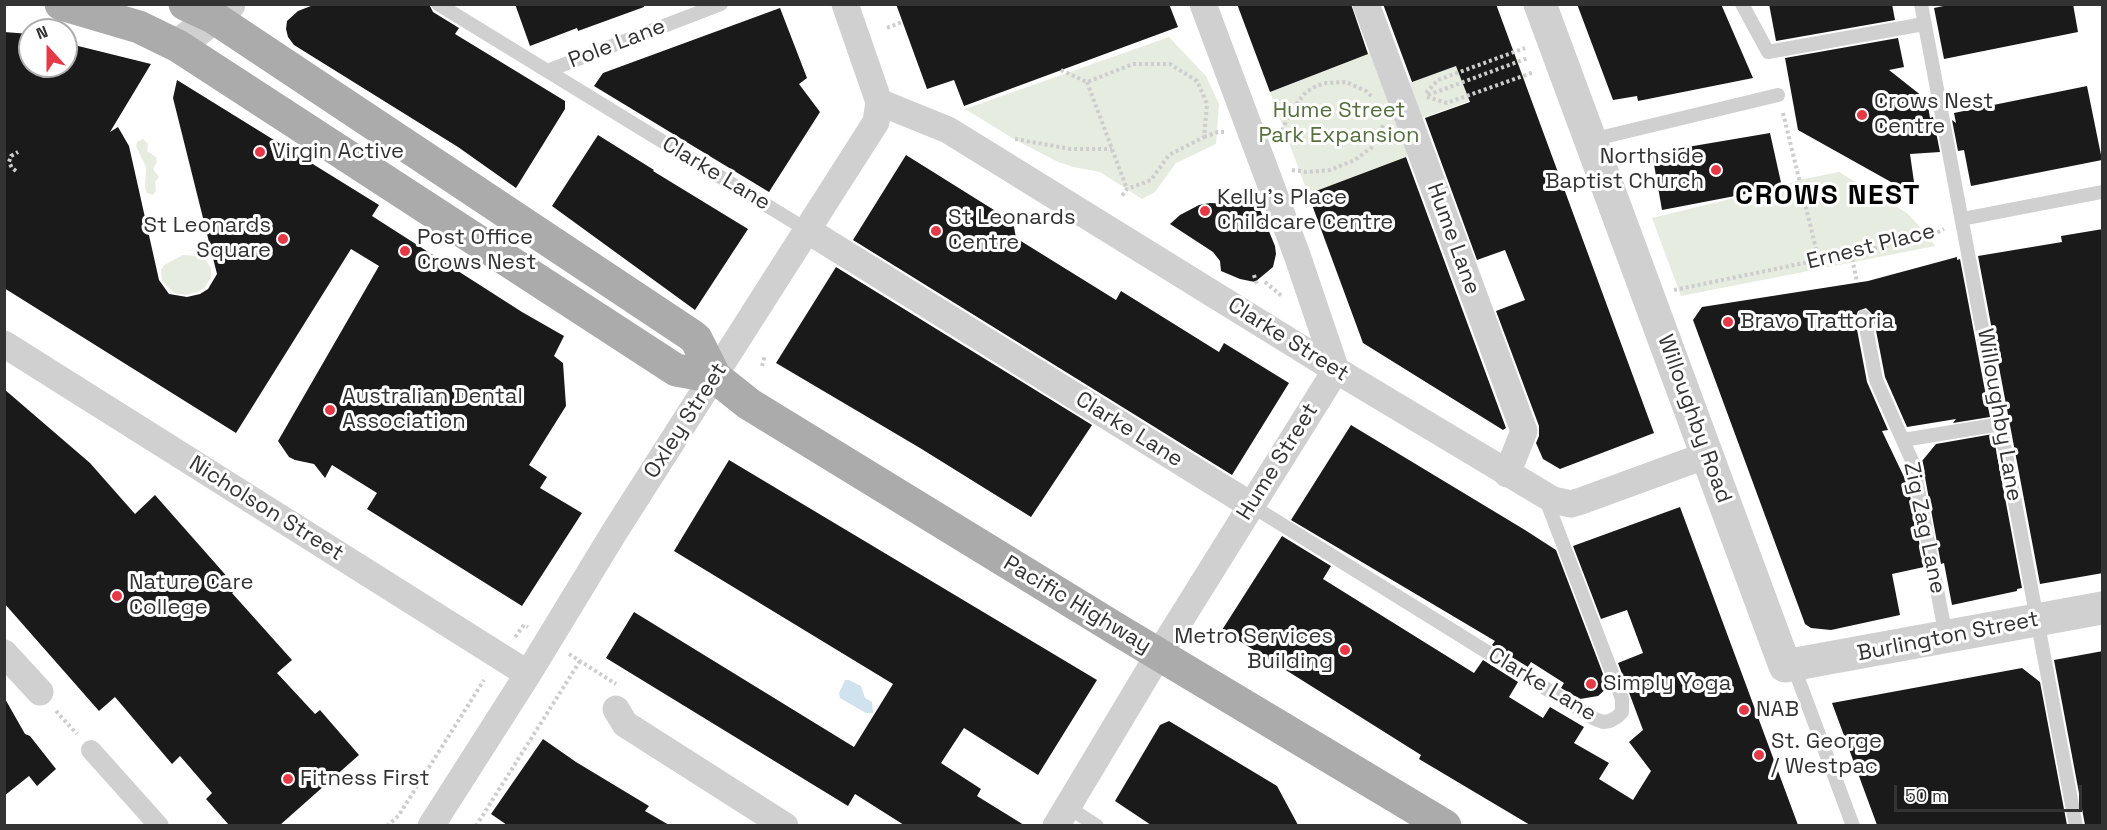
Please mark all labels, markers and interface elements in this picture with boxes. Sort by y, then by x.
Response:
street label: Pole Lane [565,13,669,75]
north arrow [18,18,78,78]
text: N [33,21,51,44]
place label: Crows Nest Centre [1874,89,1993,140]
park label: Hume Street Park Expansion [1258,98,1420,150]
marker: Crows Nest Centre [1855,108,1869,122]
street label: Clarke Lane [657,131,775,217]
place label: Virgin Active [272,139,404,165]
place label: Northside Baptist Church [1545,144,1704,196]
marker: Virgin Active [253,145,267,159]
marker: Northside Baptist Church [1709,163,1723,177]
district label: CROWS NEST [1735,179,1921,213]
street label: Hume Lane [1421,180,1485,298]
place label: Kelly’s Place Childcare Centre [1217,185,1393,236]
marker: Kelly’s Place Childcare Centre [1198,204,1212,218]
place label: St Leonards Centre [948,205,1076,256]
place label: St Leonards Square [143,213,271,264]
street label: Ernest Place [1804,218,1938,276]
marker: St Leonards Centre [929,224,943,238]
place label: Post Office Crows Nest [417,225,536,276]
marker: St Leonards Square [276,232,290,246]
marker: Post Office Crows Nest [398,244,412,258]
street label: Clarke Street [1223,292,1353,388]
place label: Bravo Trattoria [1740,309,1894,335]
marker: Bravo Trattoria [1721,315,1735,329]
street label: Willoughby Lane [1971,327,2027,503]
street label: Willoughby Road [1651,331,1737,507]
street label: Oxley Street [639,358,733,484]
place label: Australian Dental Association [342,384,523,436]
street label: Clarke Lane [1070,387,1188,473]
street label: Hume Street [1232,399,1324,525]
marker: Australian Dental Association [323,403,337,417]
street label: Nicholson Street [184,451,348,567]
street label: Zig Zag Lane [1897,460,1951,596]
street label: Pacific Highway [998,550,1156,660]
place label: Nature Care College [129,570,253,622]
marker: Nature Care College [110,589,124,603]
street label: Burlington Street [1855,606,2041,668]
place label: Metro Services Building [1174,624,1333,676]
street label: Clarke Lane [1483,642,1601,728]
marker: Metro Services Building [1338,643,1352,657]
place label: Simply Yoga [1603,671,1731,697]
marker: Simply Yoga [1584,677,1598,691]
place label: NAB [1756,697,1799,723]
marker: NAB [1737,703,1751,717]
place label: St. George / Westpac [1771,729,1882,780]
marker: St. George / Westpac [1752,748,1766,762]
place label: Fitness First [300,766,430,792]
marker: Fitness First [281,772,295,786]
scale bar [1897,773,2084,811]
text: 50 m [1905,784,1947,807]

